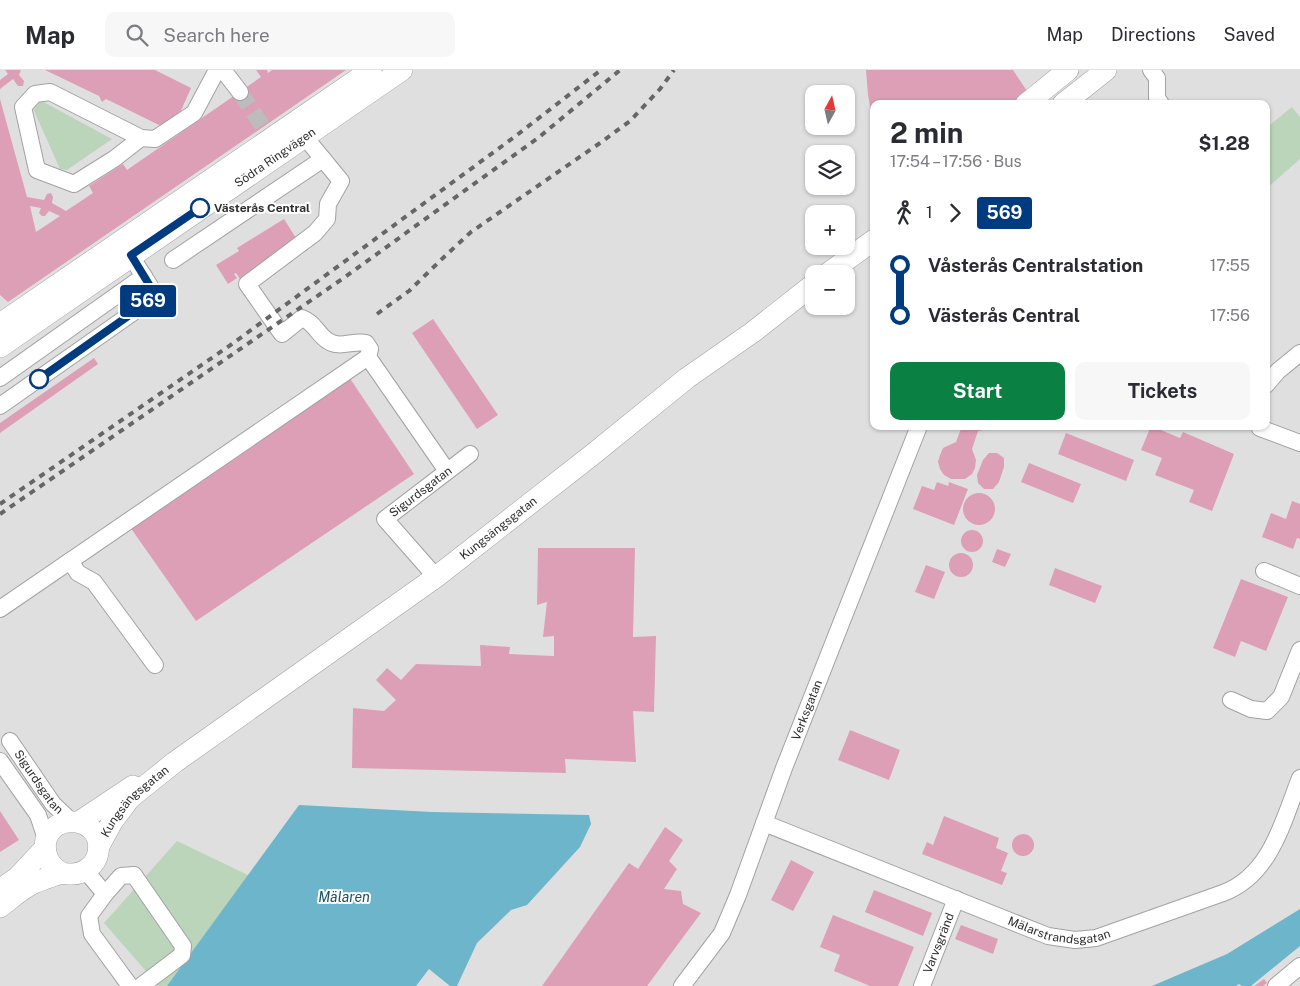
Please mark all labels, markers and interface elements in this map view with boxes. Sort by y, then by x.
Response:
search box [105,12,455,57]
text: Map [25,21,75,49]
icon: search [123,21,151,49]
text: Search here [163,24,270,46]
text: Map [1046,24,1083,45]
text: Directions [1111,24,1196,45]
text: Saved [1224,24,1275,45]
north arrow [805,85,855,135]
map controls [805,85,855,315]
text: 2 min [890,116,963,149]
street label: Södra Ringvägen [232,125,318,190]
text: $1.28 [1199,132,1250,154]
button: layers [805,145,855,195]
text: 17:54 – 17:56 · Bus [890,152,1022,171]
marker: Västerås Central [190,198,210,218]
icon: walk [890,199,918,227]
icon: forward [941,199,969,227]
place label: Västerås Central [214,201,310,215]
text: 569 [987,202,1022,223]
text: 1 [926,203,933,222]
button: + [805,205,855,255]
text: Våsterås Centralstation [928,254,1143,276]
text: 17:55 [1210,256,1250,275]
button: − [805,265,855,315]
line badge: 569 [119,285,177,317]
text: 569 [130,290,166,311]
text: Västerås Central [928,304,1080,326]
text: 17:56 [1210,306,1250,325]
button: Start [890,362,1065,420]
button: Tickets [1075,362,1250,420]
unlabelled marker [29,369,49,389]
street label: Sigurdsgatan [386,463,455,520]
street label: Kungsängsgatan [457,494,540,563]
street label: Verksgatan [789,678,825,742]
street label: Sigurdsgatan [11,747,66,817]
street label: Kungsängsgatan [98,763,172,840]
water label: Mälaren [318,889,370,905]
street label: Varvsgränd [921,911,957,975]
street label: Mälarstrandsgatan [1006,914,1112,947]

